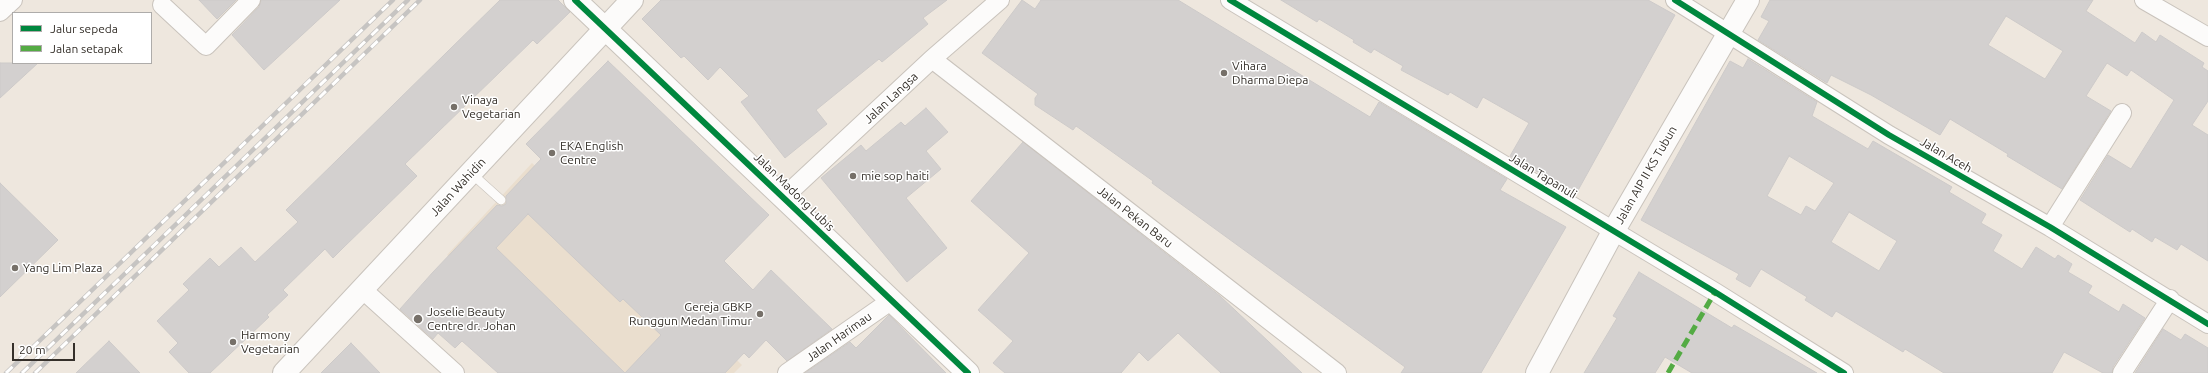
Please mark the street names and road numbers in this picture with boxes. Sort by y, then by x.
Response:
street label: Jalan Langsa [861,69,921,127]
street label: Jalan AIP II KS Tubun [1612,123,1680,227]
street label: Jalan Aceh [1917,134,1975,176]
street label: Jalan Madong Lubis [751,150,837,234]
street label: Jalan Tapanuli [1507,150,1579,202]
street label: Jalan Wahidin [427,155,489,219]
street label: Jalan Pekan Baru [1094,183,1176,251]
street label: Jalan Harimau [804,309,874,365]

